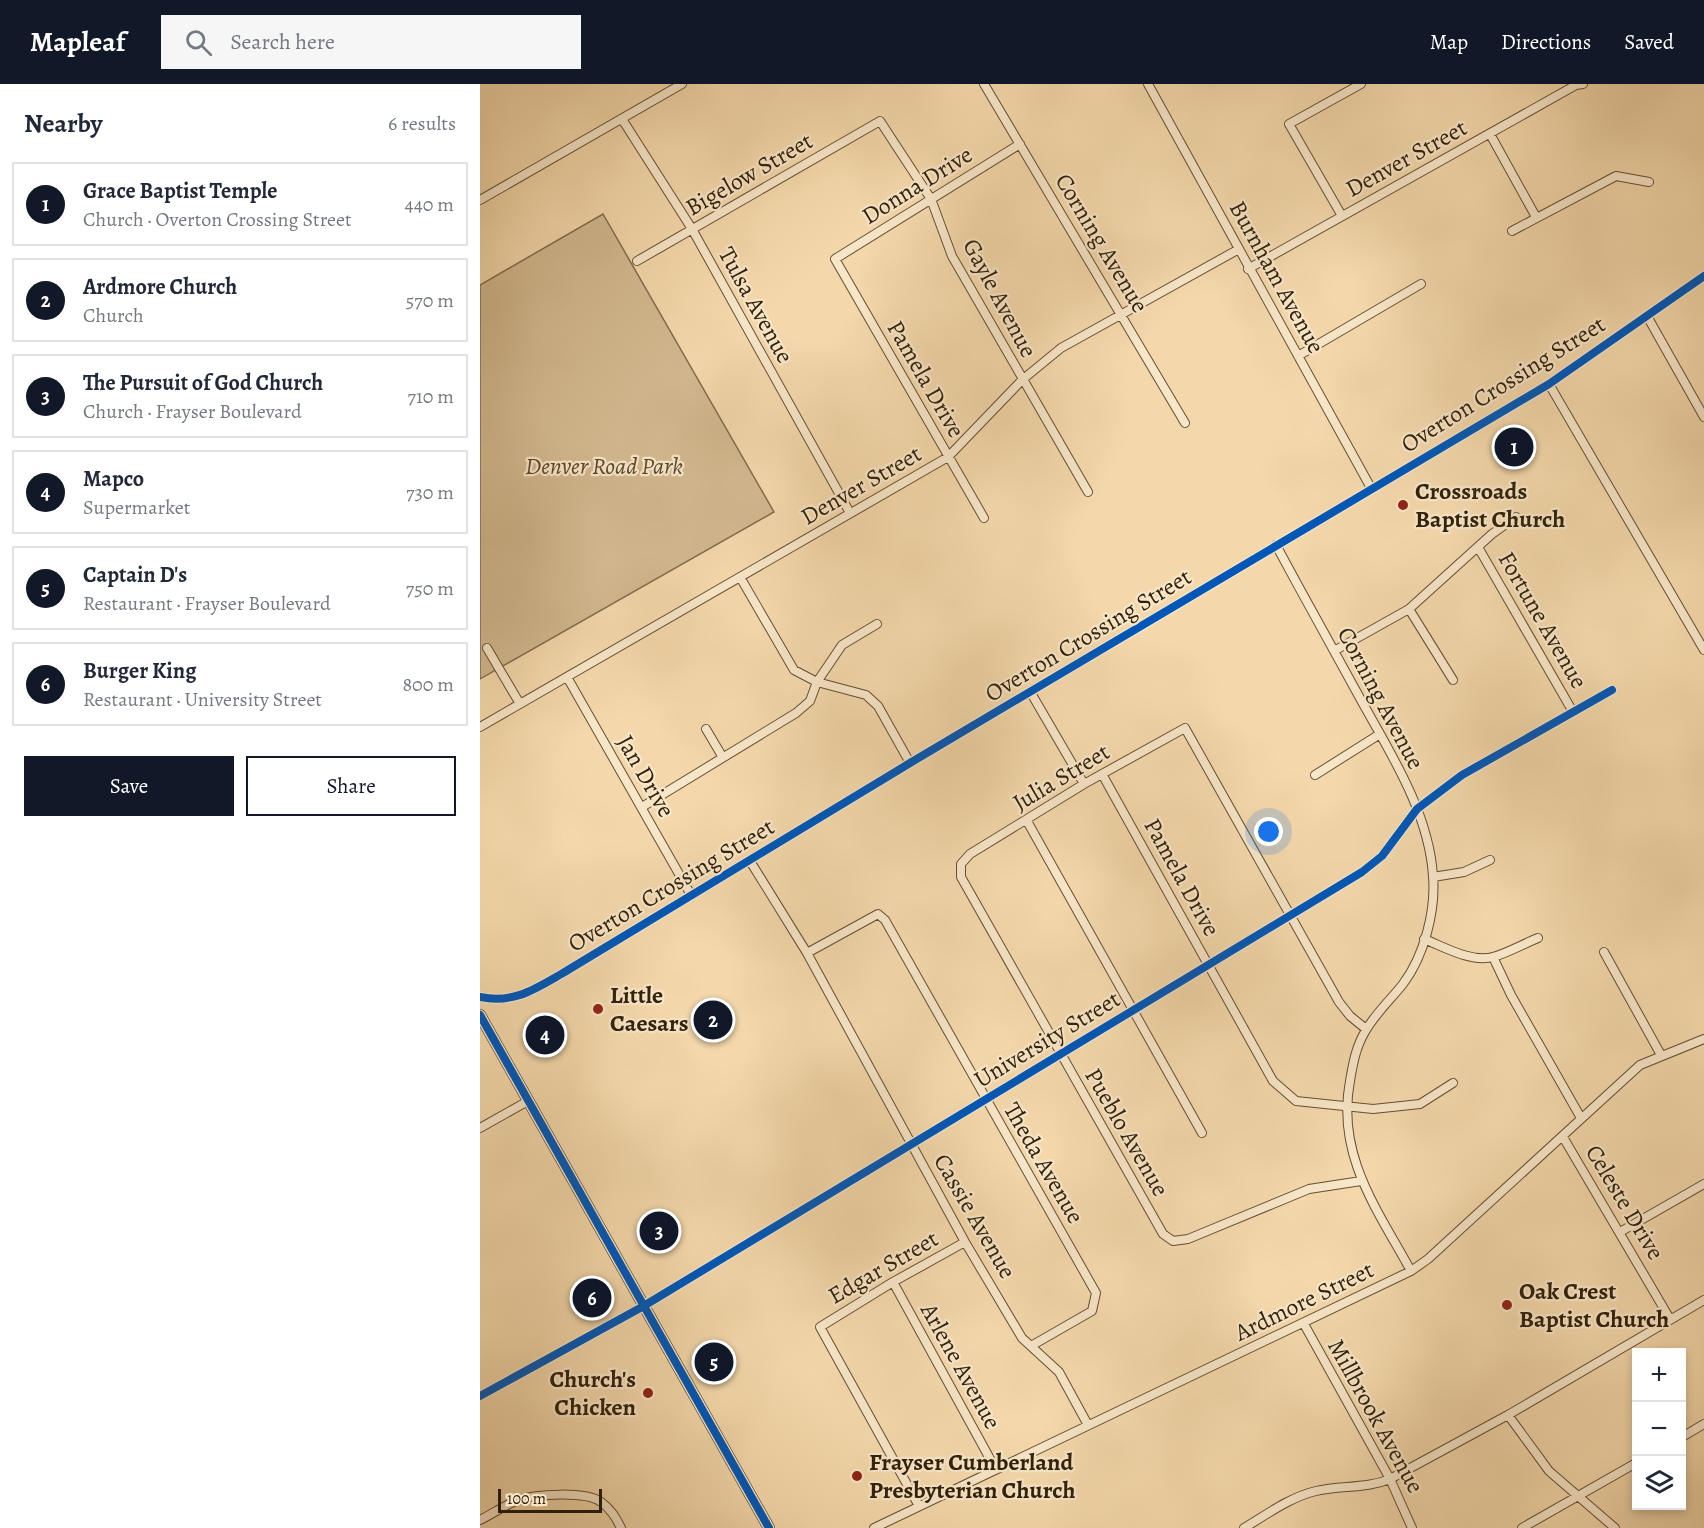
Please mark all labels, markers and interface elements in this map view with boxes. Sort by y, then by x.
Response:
search box [161,15,581,69]
text: Mapleaf [30,23,125,61]
icon: search [182,26,215,59]
text: Search here [230,27,335,57]
text: Map [1430,28,1468,56]
text: Directions [1501,28,1591,56]
text: Saved [1624,28,1674,56]
text: Nearby [24,106,103,141]
text: 6 results [388,110,456,137]
street label: Denver Street [1340,111,1473,205]
street label: Bigelow Street [680,125,818,223]
street label: Donna Drive [856,138,978,232]
street label: Corning Avenue [1048,167,1156,319]
text: Grace Baptist Temple [83,176,277,206]
text: 1 [42,191,49,218]
text: 440 m [405,191,454,218]
street label: Burnham Avenue [1222,195,1332,359]
text: Church · Overton Crossing Street [83,206,352,233]
street label: Gayle Avenue [955,233,1045,363]
street label: Tulsa Avenue [711,241,801,369]
text: Ardmore Church [83,272,237,302]
text: 2 [41,287,50,314]
text: 570 m [406,287,454,314]
text: Church [83,302,144,329]
street label: Overton Crossing Street [1395,308,1611,460]
street label: Pamela Drive [880,315,972,443]
text: The Pursuit of God Church [83,368,323,398]
text: 3 [41,383,50,410]
text: 710 m [408,383,454,410]
text: Church · Frayser Boulevard [83,398,302,425]
pin: 1 [1494,424,1534,470]
street label: Denver Street [795,438,927,532]
park label: Denver Road Park [525,450,683,482]
text: Mapco [83,464,144,494]
place label: Crossroads Baptist Church [1415,475,1565,535]
text: 4 [41,479,50,506]
text: 730 m [406,479,454,506]
text: Supermarket [83,494,190,521]
marker: Crossroads Baptist Church [1396,498,1410,512]
street label: Fortune Avenue [1491,546,1595,694]
text: Captain D's [83,560,187,590]
street label: Overton Crossing Street [979,561,1197,709]
text: 5 [41,575,50,602]
text: 750 m [406,575,454,602]
text: Restaurant · Frayser Boulevard [83,590,331,617]
street label: Corning Avenue [1330,621,1432,775]
text: Burger King [83,656,196,686]
text: 6 [41,671,50,698]
text: 800 m [402,671,454,698]
text: Restaurant · University Street [83,686,322,713]
street label: Jan Drive [610,729,682,823]
street label: Julia Street [1007,736,1115,818]
button: Save [24,756,234,816]
button: Share [246,756,456,816]
street label: Overton Crossing Street [562,811,780,959]
street label: Pamela Drive [1136,812,1228,942]
your location [1254,817,1283,846]
place label: Little Caesars [610,979,689,1039]
street label: University Street [968,983,1126,1095]
pin: 2 [694,998,732,1042]
marker: Little Caesars [591,1002,605,1016]
pin: 4 [526,1012,564,1058]
street label: Pueblo Avenue [1077,1062,1177,1202]
street label: Theda Avenue [996,1097,1092,1229]
street label: Celeste Drive [1578,1139,1672,1265]
street label: Cassie Avenue [926,1148,1024,1284]
pin: 3 [640,1208,678,1254]
street label: Edgar Street [822,1223,944,1311]
street label: Ardmore Street [1228,1254,1379,1349]
place label: Oak Crest Baptist Church [1519,1275,1669,1335]
pin: 6 [572,1276,612,1320]
street label: Arlene Avenue [913,1296,1009,1435]
marker: Oak Crest Baptist Church [1500,1298,1514,1312]
street label: Millbrook Avenue [1320,1333,1432,1499]
pin: 5 [694,1340,734,1384]
map controls [1632,1348,1686,1510]
button: + [1632,1348,1686,1402]
place label: Church's Chicken [549,1363,637,1423]
marker: Church's Chicken [641,1386,655,1400]
button: − [1632,1402,1686,1456]
place label: Frayser Cumberland Presbyterian Church [869,1446,1076,1506]
button: layers [1632,1456,1686,1510]
marker: Frayser Cumberland Presbyterian Church [850,1469,864,1483]
scale bar [498,1486,602,1514]
text: 100 m [507,1488,546,1510]

